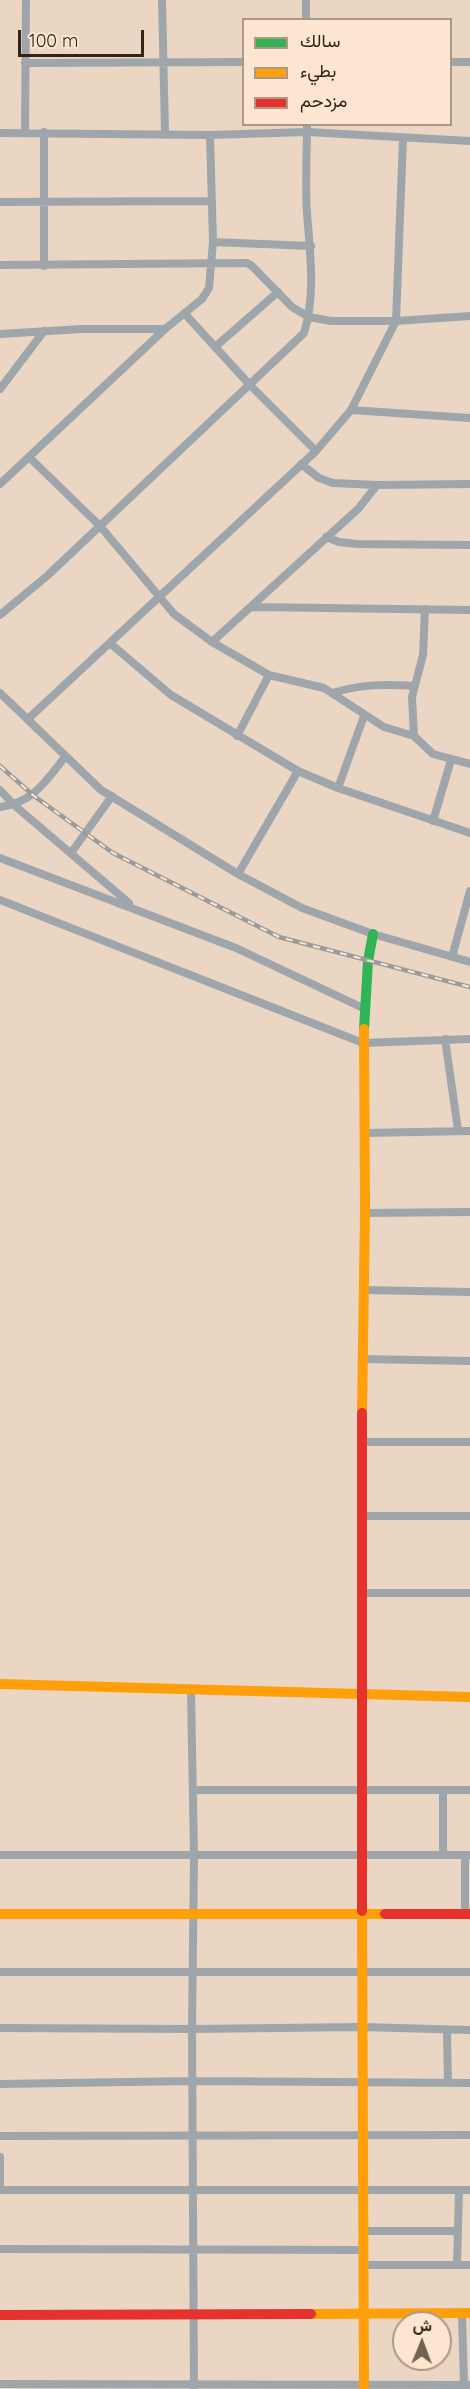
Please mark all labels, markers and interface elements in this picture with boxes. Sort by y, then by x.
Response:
scale bar [21,18,147,56]
legend [242,18,452,126]
text: 100 m [29,29,78,52]
text: سالك [300,29,340,52]
text: بطيء [300,59,336,82]
text: مزدحم [300,89,347,112]
north arrow [392,2311,452,2371]
text: ش [412,2315,432,2335]

